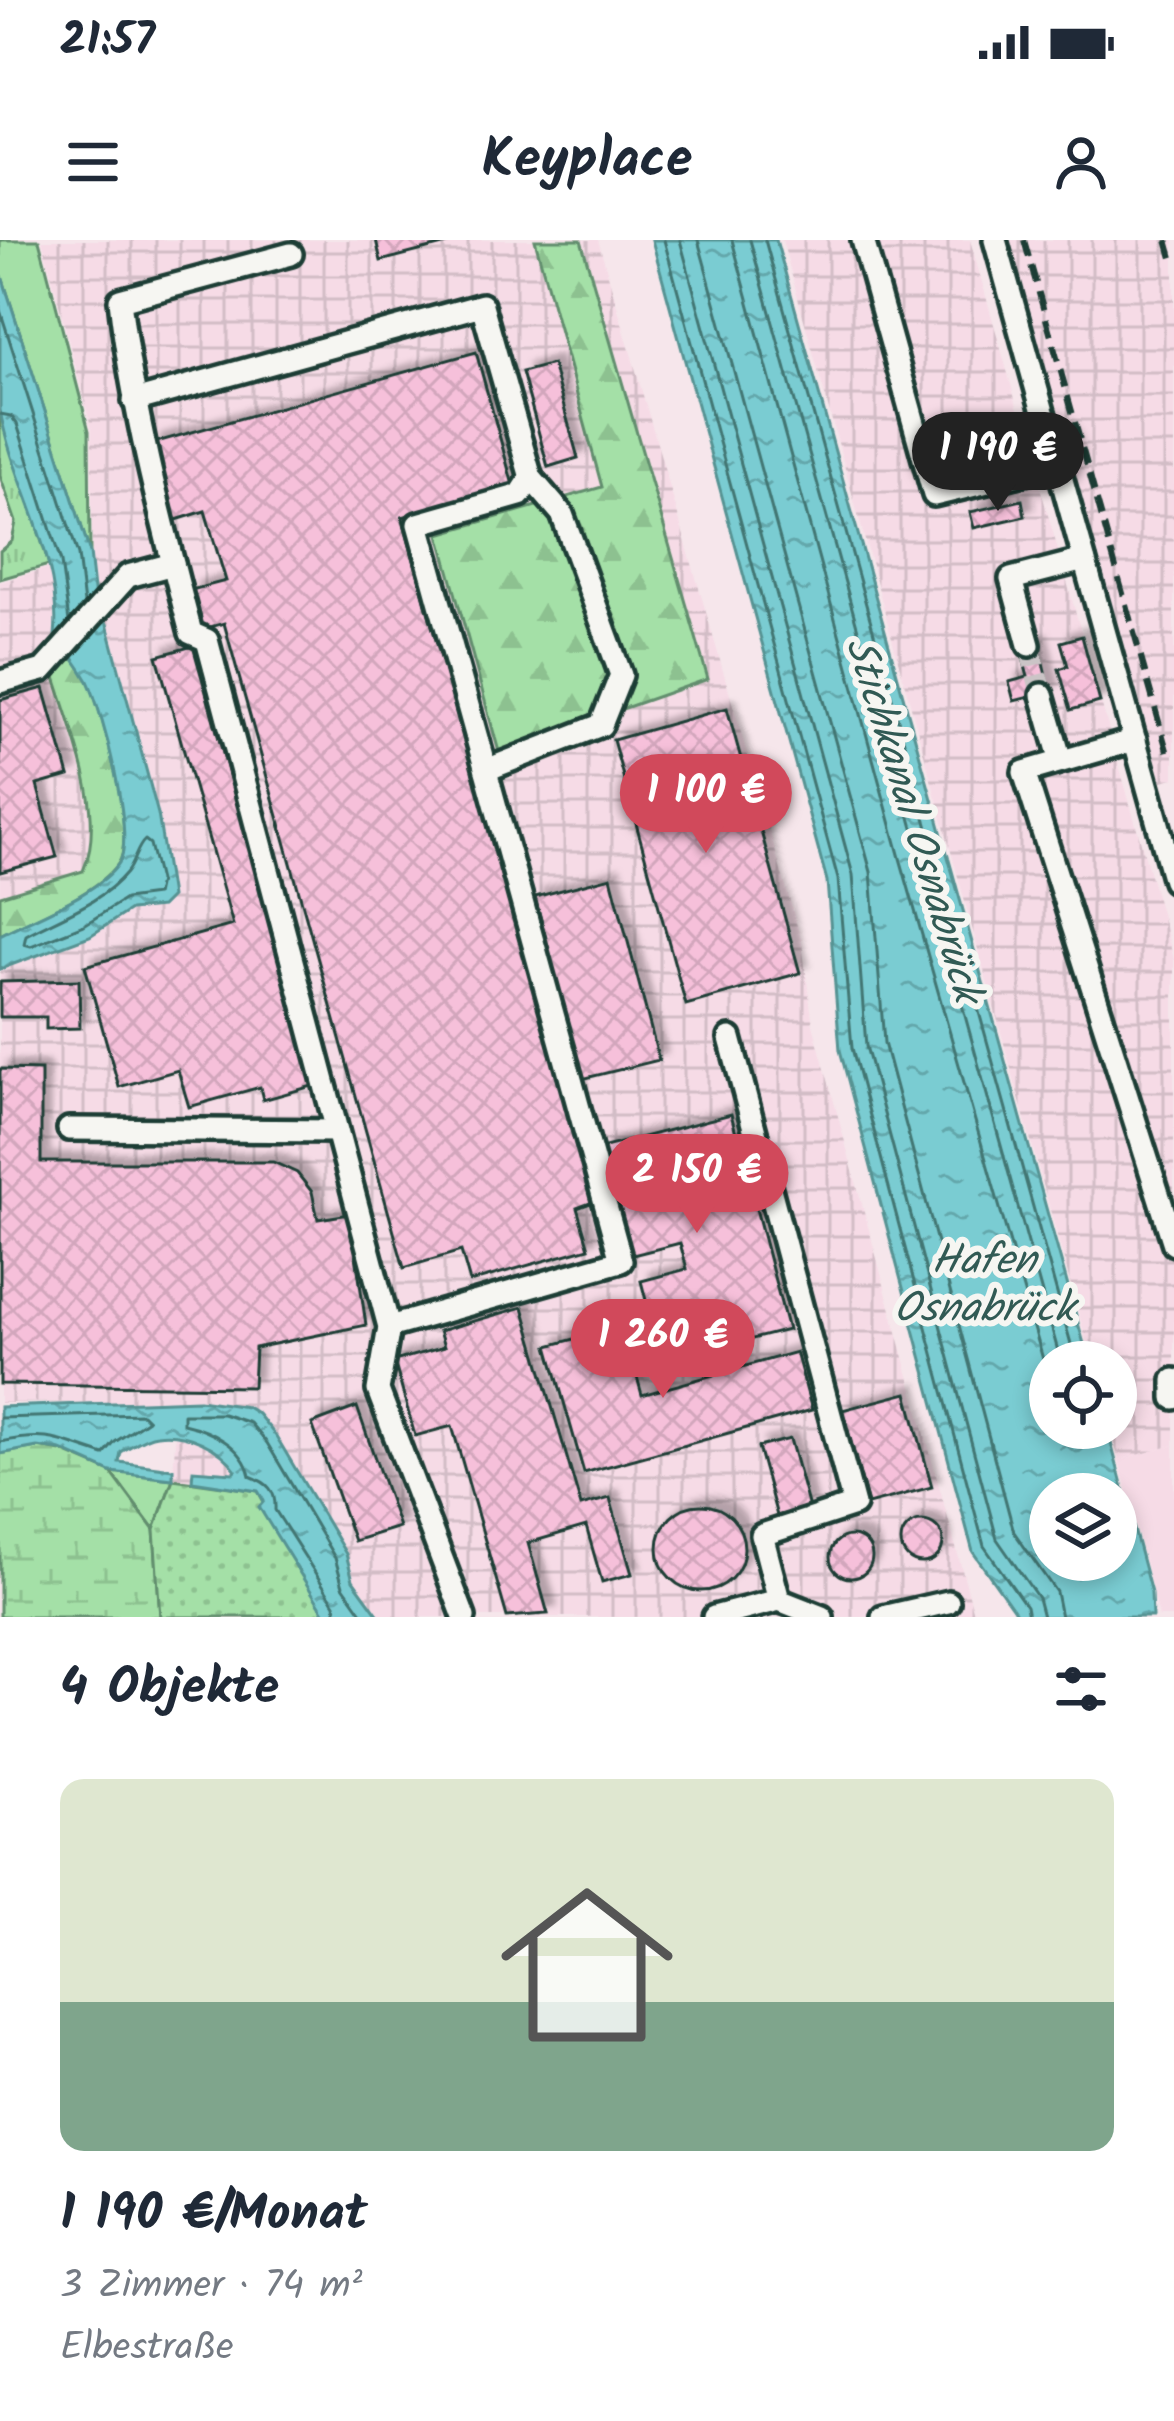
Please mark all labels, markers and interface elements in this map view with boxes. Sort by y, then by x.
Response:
text: 21:57 [60,6,155,78]
text: Keyplace [482,119,692,205]
icon: menu [60,129,126,195]
icon: person [1048,129,1114,195]
pin: 1 190 € [887,412,1109,514]
text: 1 190 € [939,420,1057,482]
water label: Stichkanal Osnabrück [825,629,1001,1016]
pin: 1 100 € [595,754,817,856]
text: 1 100 € [647,762,765,824]
pin: 2 150 € [586,1134,808,1236]
text: 2 150 € [632,1142,762,1204]
water label: Hafen Osnabrück [894,1228,1079,1343]
pin: 1 260 € [552,1299,774,1401]
text: 1 260 € [598,1307,728,1369]
map controls [1029,1341,1137,1581]
button: locate [1029,1341,1137,1449]
button: layers [1029,1473,1137,1581]
text: 4 Objekte [60,1649,279,1730]
icon: filters [1048,1656,1114,1722]
icon: home [479,1857,695,2073]
text: 1 190 €/Monat [60,2175,368,2256]
text: 3 Zimmer · 74 m² [60,2256,363,2318]
text: Elbestraße [60,2318,234,2380]

